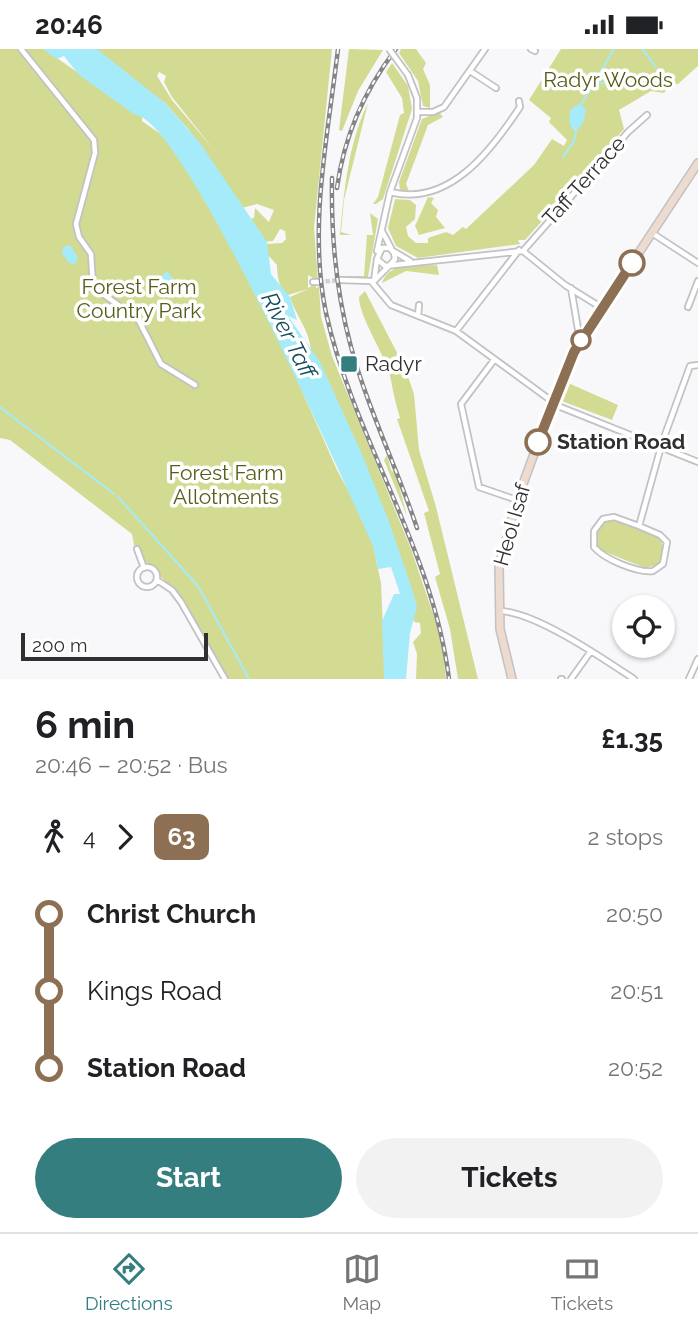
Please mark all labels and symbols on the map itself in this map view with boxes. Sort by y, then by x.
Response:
park label: Radyr Woods [543,67,673,92]
street label: Taff Terrace [537,131,630,230]
unlabelled marker [619,250,645,276]
park label: Forest Farm Country Park [77,274,201,323]
water label: River Taff [256,287,324,385]
unlabelled marker [571,330,591,350]
place label: Radyr [365,351,422,376]
marker: Radyr [339,354,359,374]
marker: Station Road [525,429,551,455]
place label: Station Road [557,429,685,454]
park label: Forest Farm Allotments [168,460,284,509]
street label: Heol Isaf [488,480,535,569]
scale bar [21,630,208,662]

